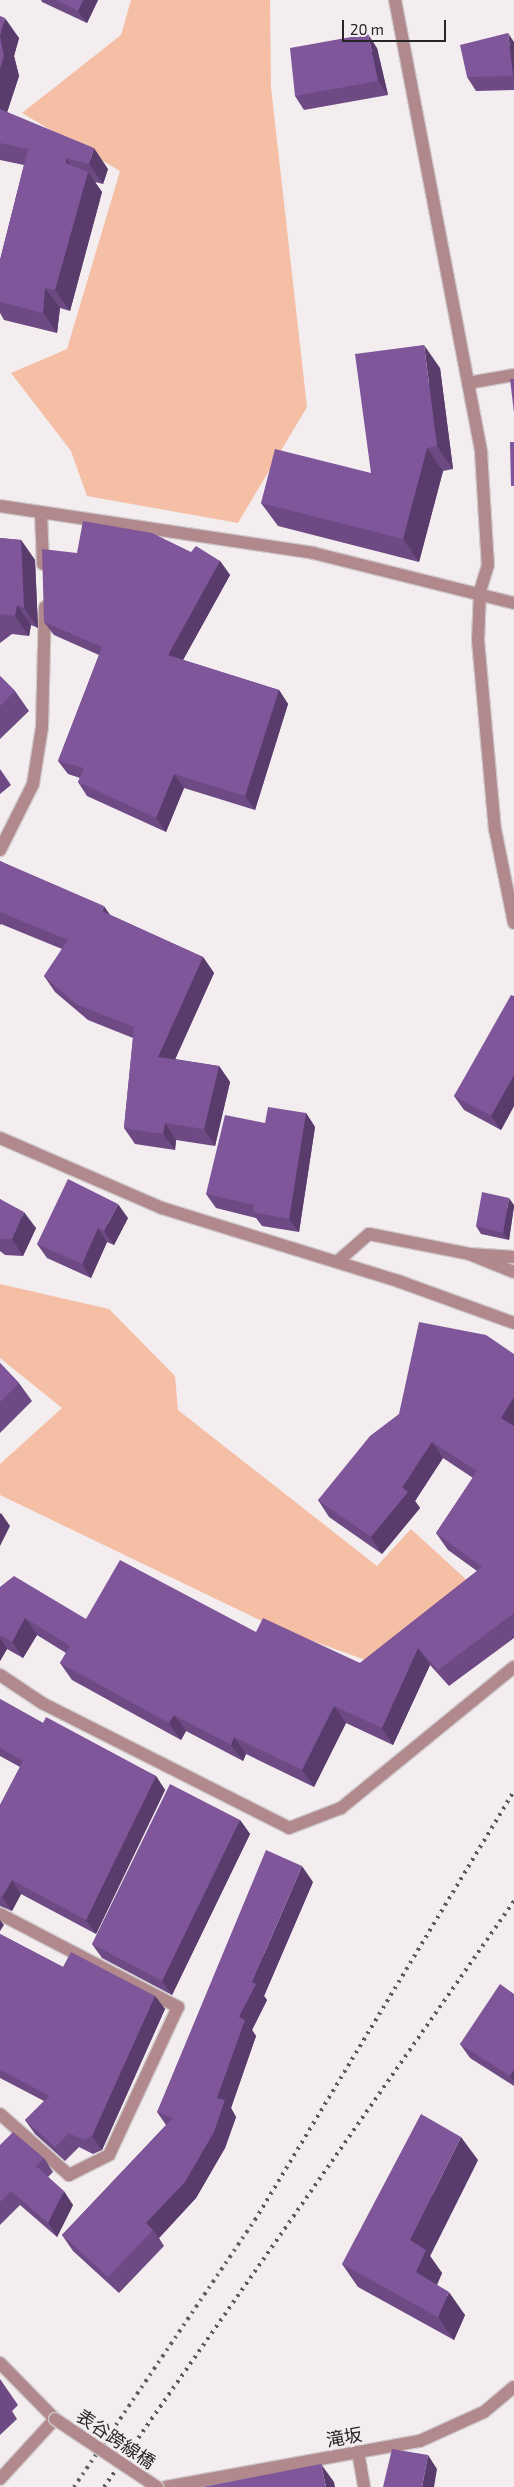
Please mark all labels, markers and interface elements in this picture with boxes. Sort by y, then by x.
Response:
scale bar [344,10,448,42]
text: 20 m [350,20,384,38]
street label: 表谷跨線橋 [73,2405,159,2473]
street label: 滝坂 [324,2423,364,2451]

